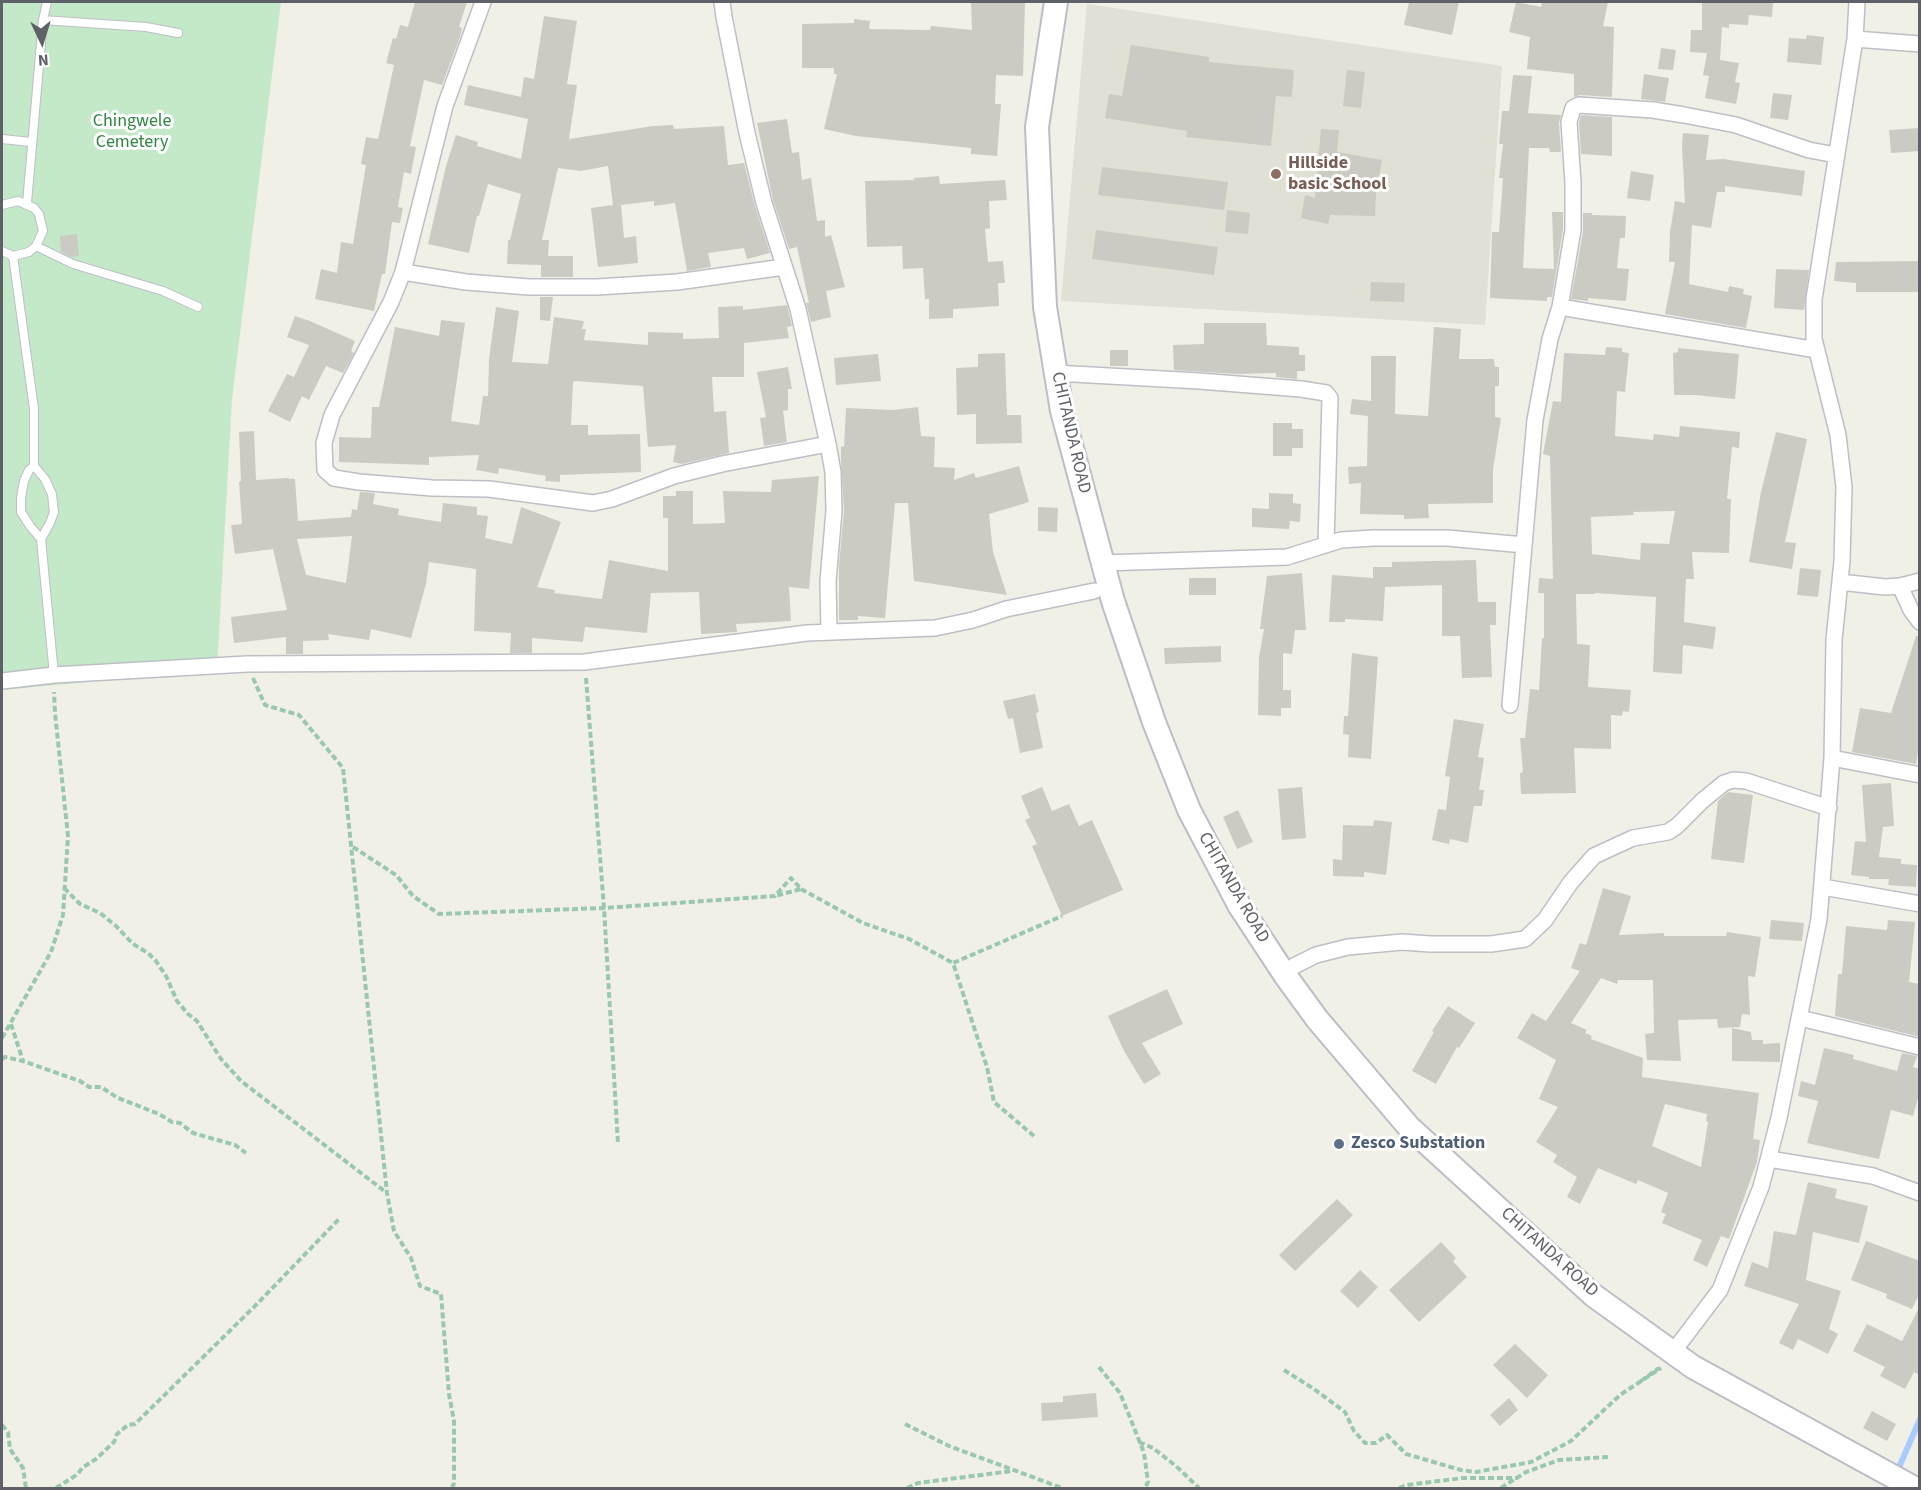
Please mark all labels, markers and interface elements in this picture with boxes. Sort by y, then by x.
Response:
north arrow [12,12,72,72]
text: N [37,49,49,71]
park label: Chingwele Cemetery [93,111,171,154]
place label: Hillside basic School [1288,153,1386,195]
marker: Hillside basic School [1269,167,1283,181]
street label: CHITANDA ROAD [1046,370,1094,496]
street label: CHITANDA ROAD [1193,829,1273,947]
place label: Zesco Substation [1351,1133,1485,1155]
marker: Zesco Substation [1332,1137,1346,1151]
street label: CHITANDA ROAD [1496,1203,1602,1303]

